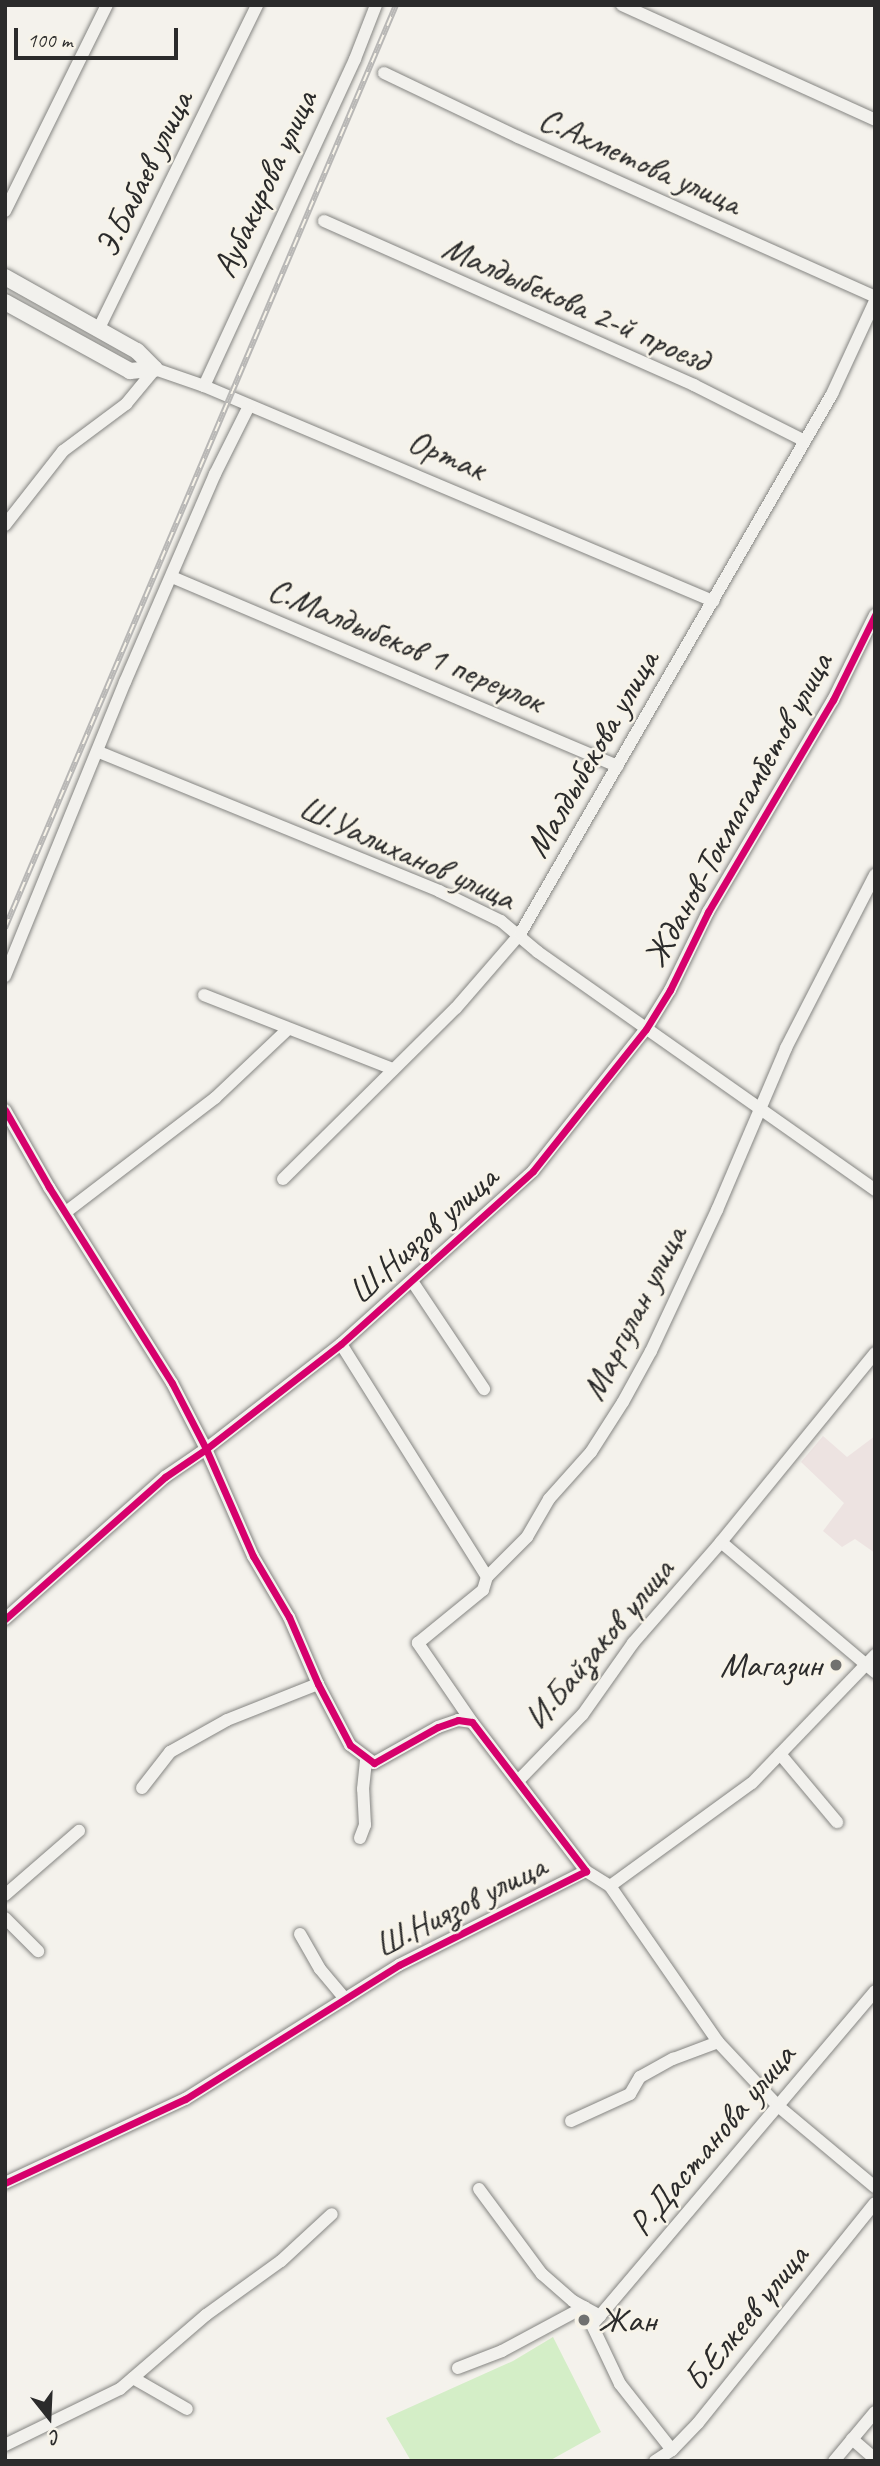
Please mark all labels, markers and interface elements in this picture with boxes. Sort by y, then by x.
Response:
scale bar [18,14,182,58]
text: 100 m [27,27,72,53]
street label: Аубакирова улица [203,82,327,286]
street label: Э.Бабаев улица [86,84,202,264]
street label: С.Ахметова улица [532,97,748,225]
street label: Малдыбекова 2-й проезд [436,226,716,382]
street label: Ортак [402,420,492,490]
street label: С.Малдыбеков 1 переулок [262,568,550,722]
street label: Малдыбекова улица [516,643,668,865]
street label: Жданов-Токмагамбетов улица [633,644,843,976]
street label: Ш.Уалиханов улица [291,786,523,920]
street label: Ш.Ниязов улица [340,1157,506,1313]
street label: Маргулан улица [572,1218,696,1408]
street label: И.Байзаков улица [514,1549,684,1739]
place label: Магазин [720,1644,822,1686]
marker: Магазин [828,1657,844,1673]
street label: Ш.Ниязов улица [367,1845,553,1967]
street label: Р.Дастанова улица [619,2034,805,2246]
street label: Б.Елкеев улица [674,2236,818,2400]
place label: Жан [598,2299,657,2341]
marker: Жан [576,2312,592,2328]
north arrow [14,2382,84,2452]
text: С [47,2424,64,2450]

